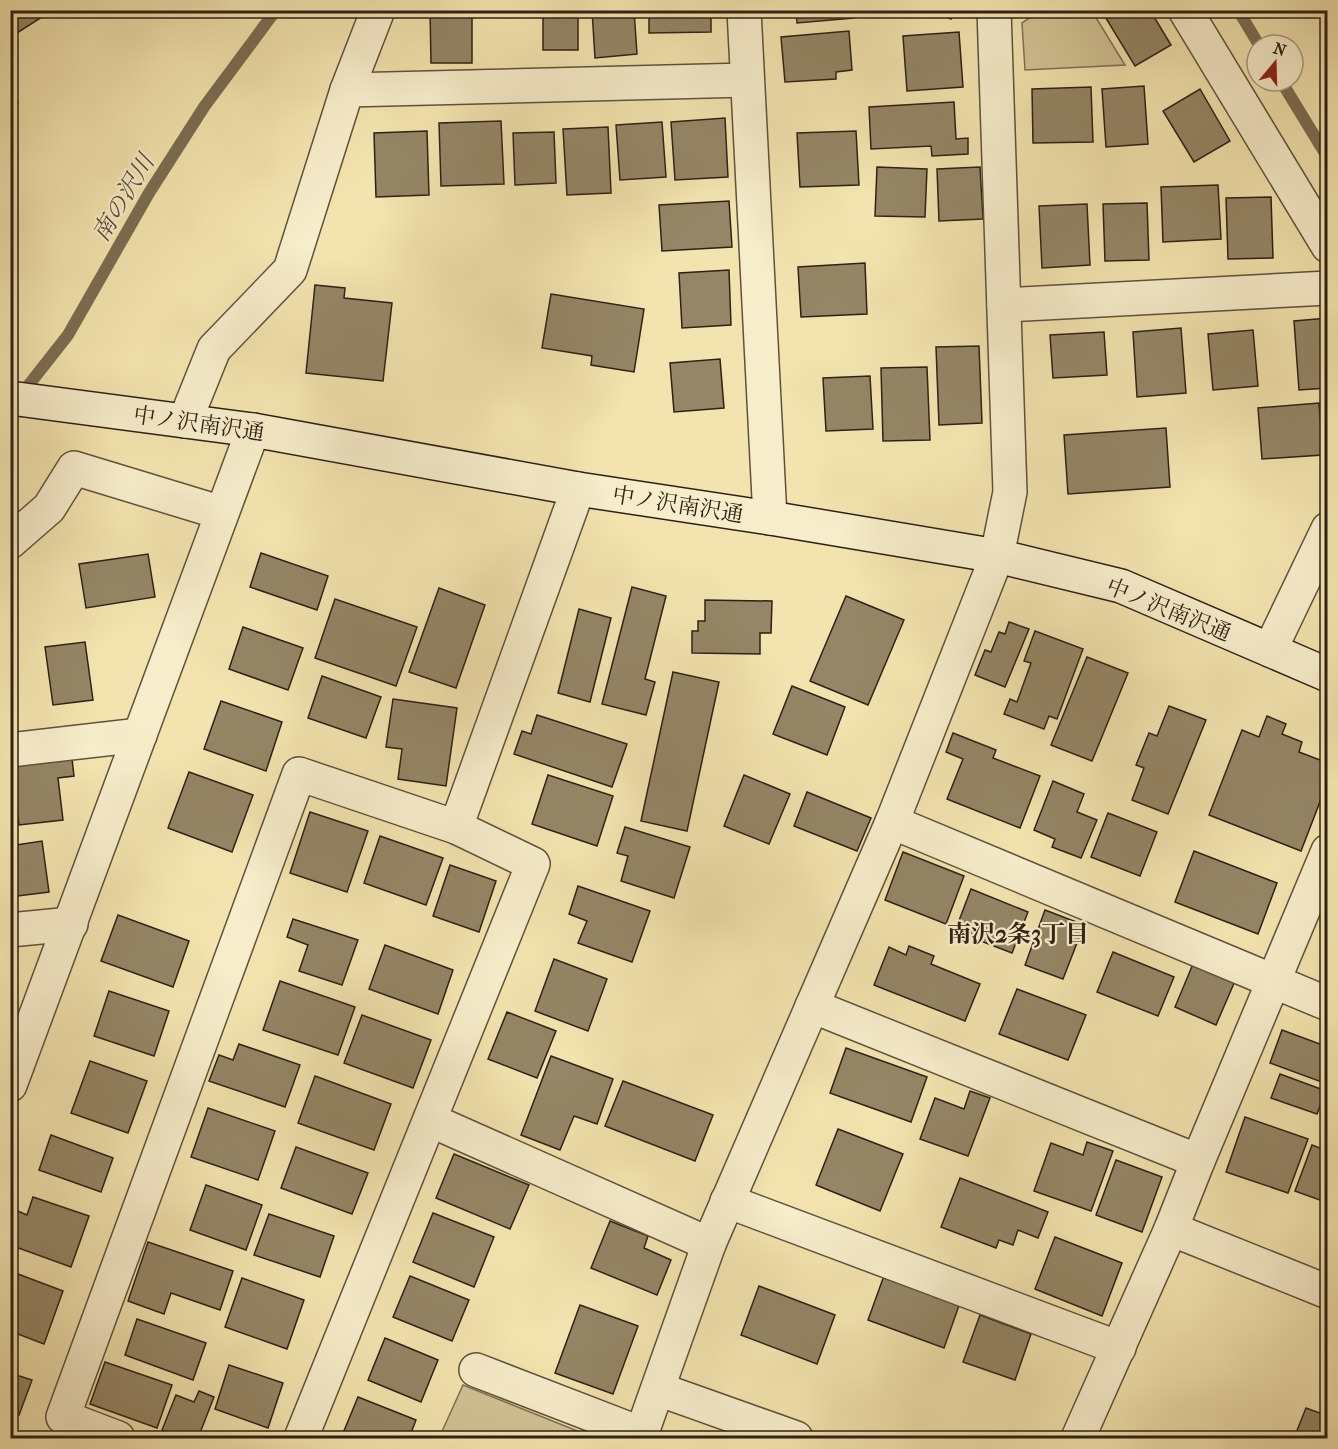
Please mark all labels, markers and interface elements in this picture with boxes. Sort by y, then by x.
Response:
north arrow [1245,33,1305,93]
text: N [1271,38,1289,61]
water label: 南の沢川 [86,147,161,246]
street label: 中ノ沢南沢通 [132,402,266,446]
street label: 中ノ沢南沢通 [611,482,745,528]
street label: 中ノ沢南沢通 [1103,573,1235,647]
district label: 南沢2条3丁目 [947,920,1089,948]

